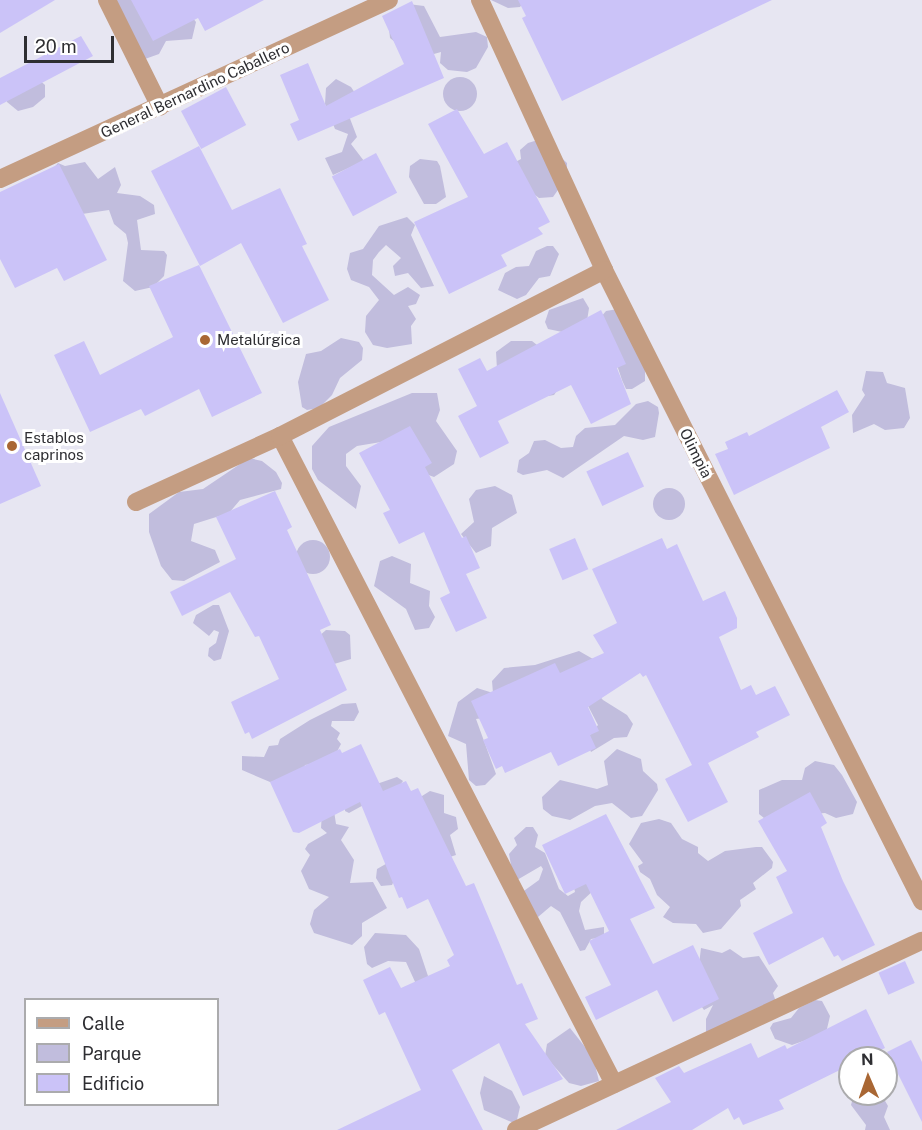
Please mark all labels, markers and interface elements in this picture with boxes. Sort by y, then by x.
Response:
scale bar [27,24,117,62]
text: 20 m [35,36,77,57]
street label: General Bernardino Caballero [98,38,292,142]
place label: Metalúrgica [217,331,301,349]
marker: Metalúrgica [198,333,212,347]
street label: Olimpia [676,425,716,481]
place label: Establos caprinos [24,428,84,463]
marker: Establos caprinos [5,439,19,453]
legend [24,998,219,1106]
text: Calle [82,1013,125,1034]
text: Parque [82,1043,142,1064]
north arrow [838,1046,898,1106]
text: N [861,1050,874,1069]
text: Edificio [82,1073,144,1094]

